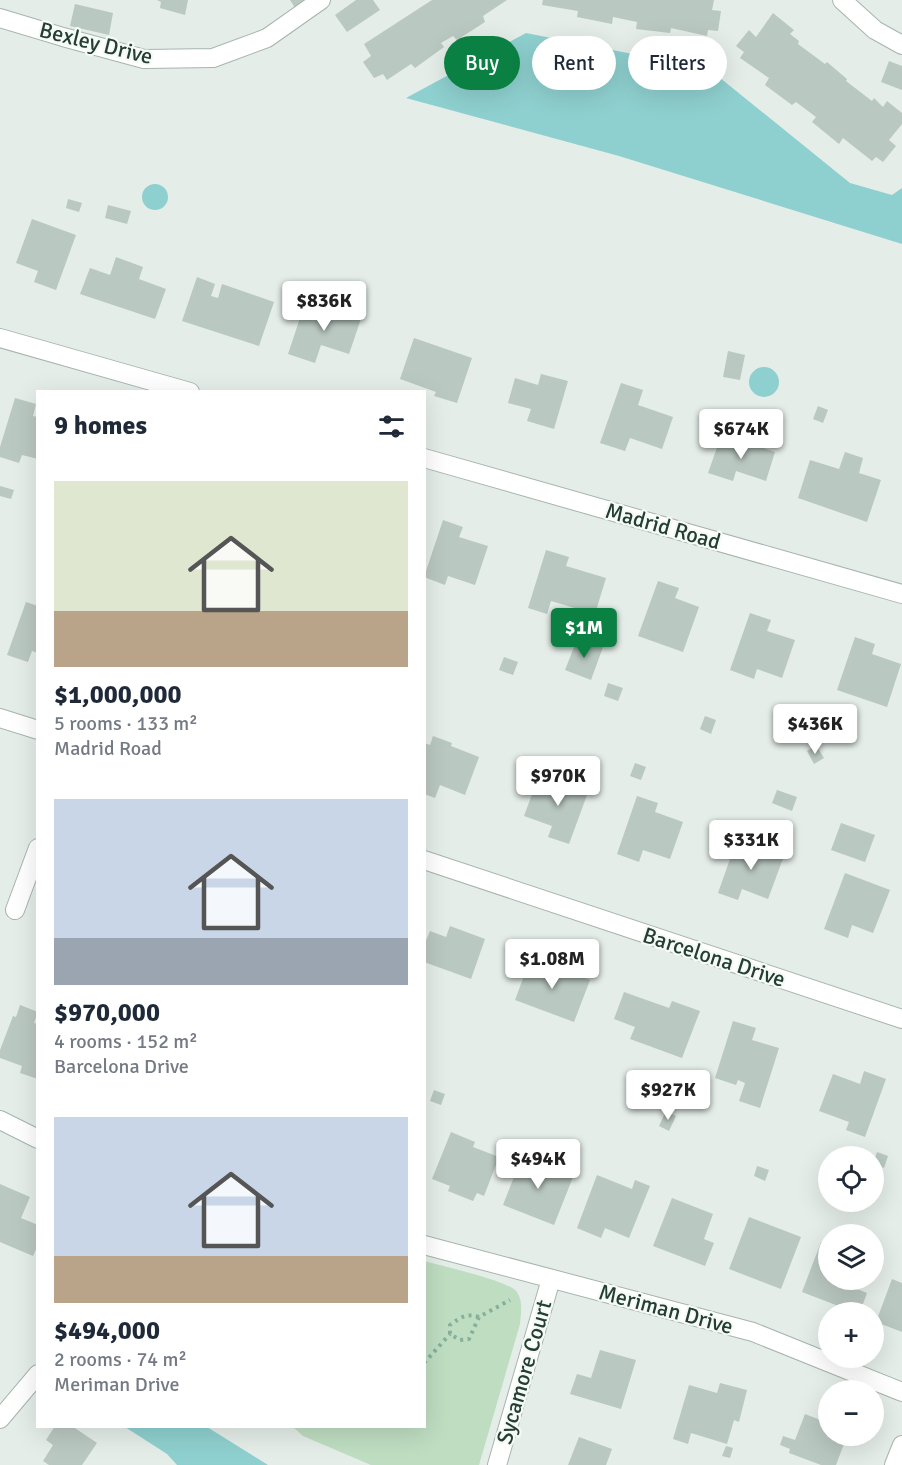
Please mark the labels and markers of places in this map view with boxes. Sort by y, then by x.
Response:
pin: $836K [282,281,366,332]
pin: $674K [699,409,783,460]
pin: $1M [555,608,613,659]
pin: $436K [773,704,857,755]
pin: $970K [516,756,600,807]
pin: $331K [709,820,793,871]
pin: $1.08M [503,939,601,990]
pin: $927K [626,1070,710,1121]
pin: $494K [496,1139,580,1190]

